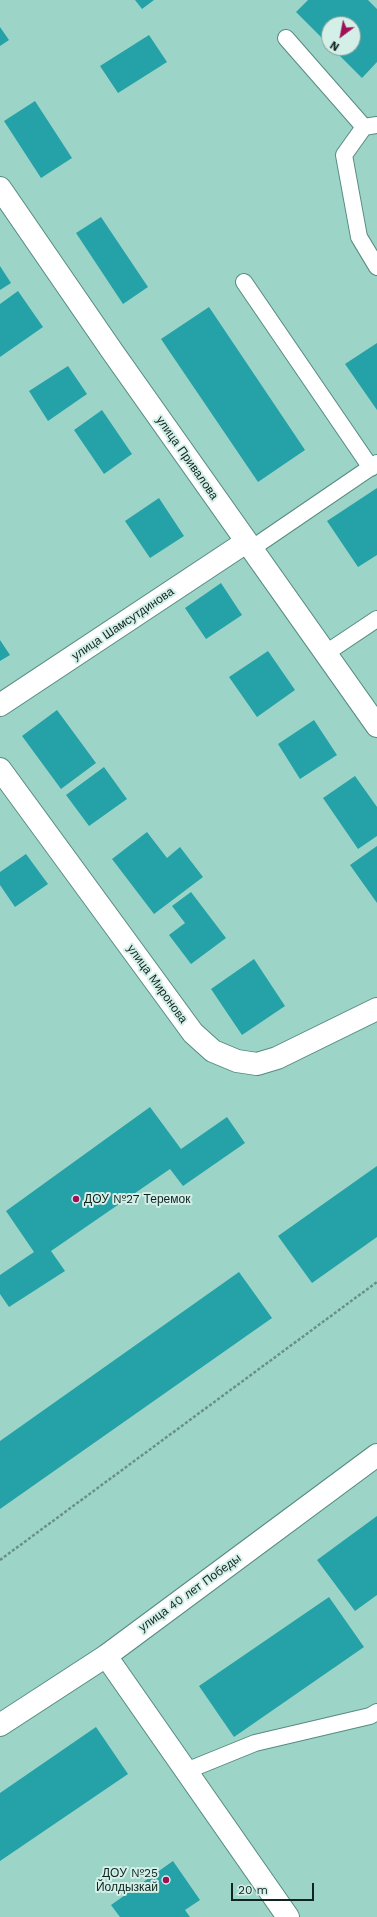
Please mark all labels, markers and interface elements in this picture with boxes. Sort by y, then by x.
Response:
north arrow [321,16,361,56]
text: N [328,38,342,53]
street label: улица Привалова [153,413,221,503]
street label: улица Шамсутдинова [69,584,177,664]
street label: улица Миронова [124,942,190,1026]
place label: ДОУ №27 Теремок [84,1192,190,1206]
marker: ДОУ №27 Теремок [71,1194,81,1204]
street label: улица 40 лет Победы [136,1551,244,1635]
place label: ДОУ №25 Йолдызкай [96,1866,158,1894]
marker: ДОУ №25 Йолдызкай [161,1875,171,1885]
scale bar [233,1875,316,1901]
text: 20 m [238,1883,268,1897]

